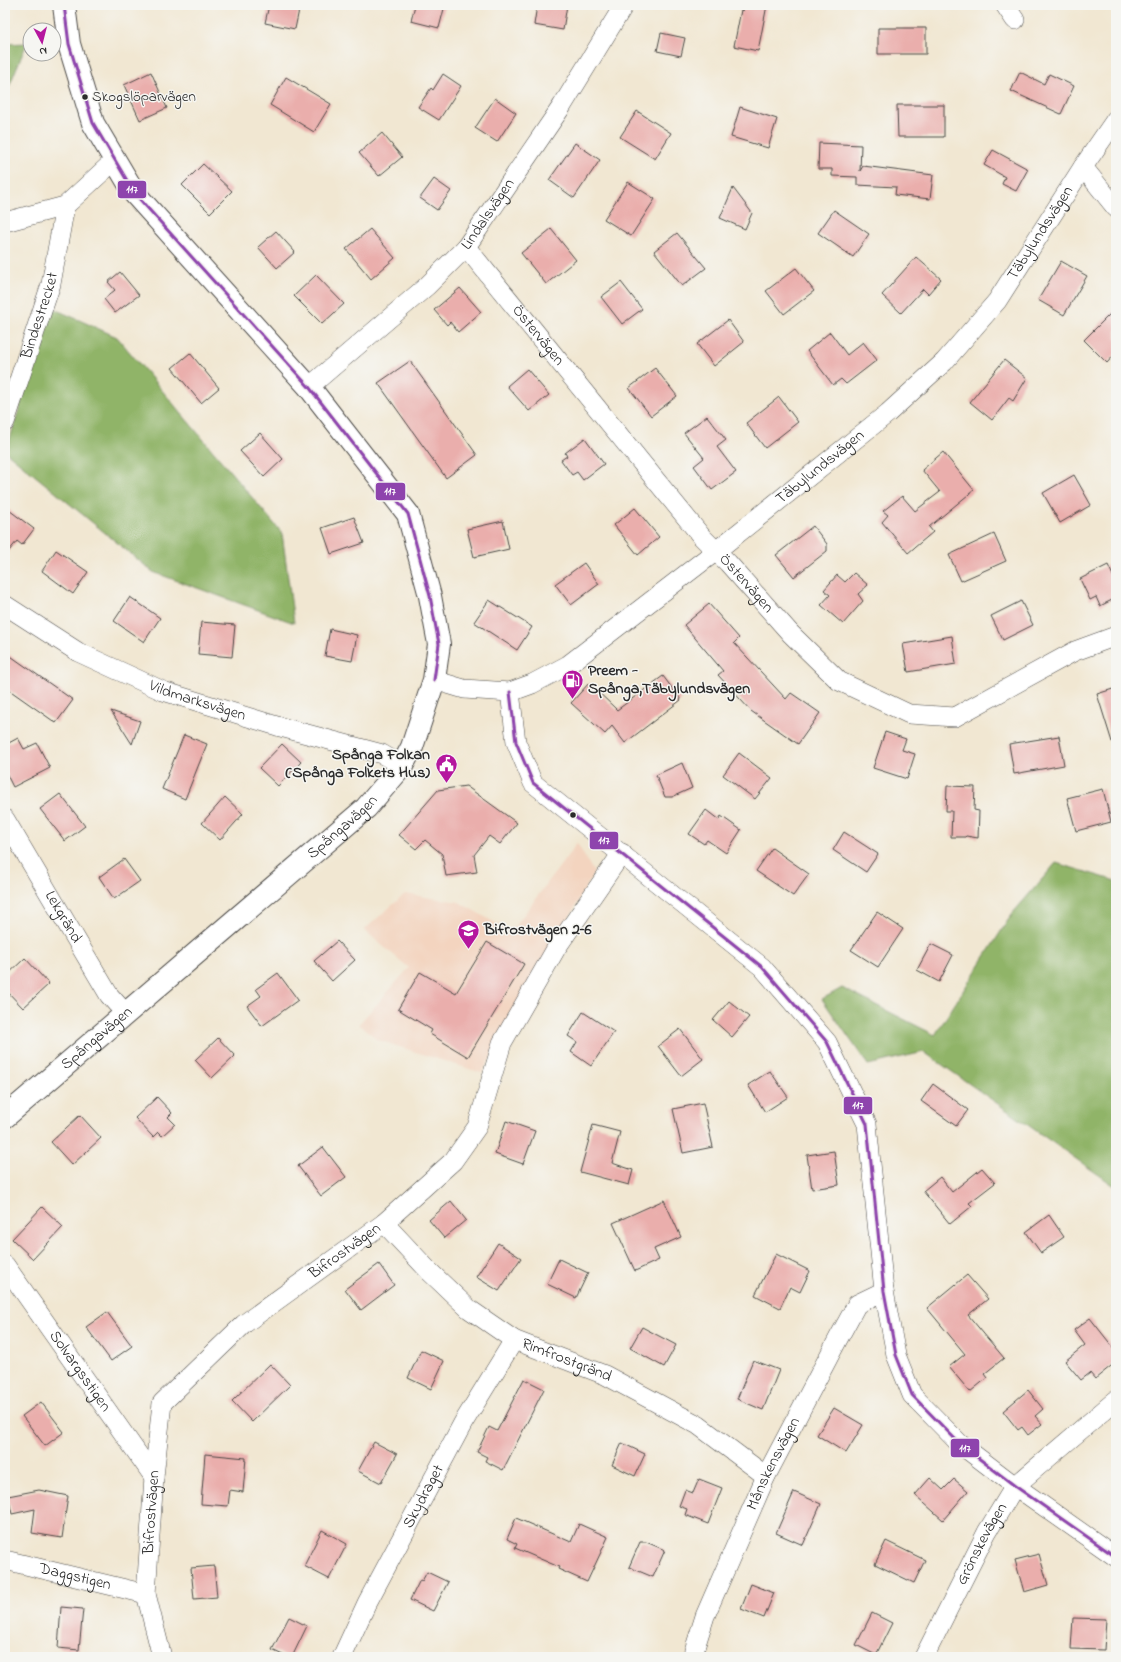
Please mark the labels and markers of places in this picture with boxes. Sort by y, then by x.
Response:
place label: Skogslöparvägen [92,86,196,109]
marker: Skogslöparvägen [80,92,90,102]
place label: Preem - Spånga,Täbylundsvägen [588,659,750,702]
fuel station icon: Preem - Spånga,Täbylundsvägen [559,667,585,700]
place label: Spånga Folkan (Spånga Folkets Hus) [285,743,430,786]
public building icon: Spånga Folkan (Spånga Folkets Hus) [433,751,459,784]
unlabelled marker [568,810,578,820]
school or university icon: Bifrostvägen 2–6 [456,917,482,950]
place label: Bifrostvägen 2–6 [483,918,592,943]

